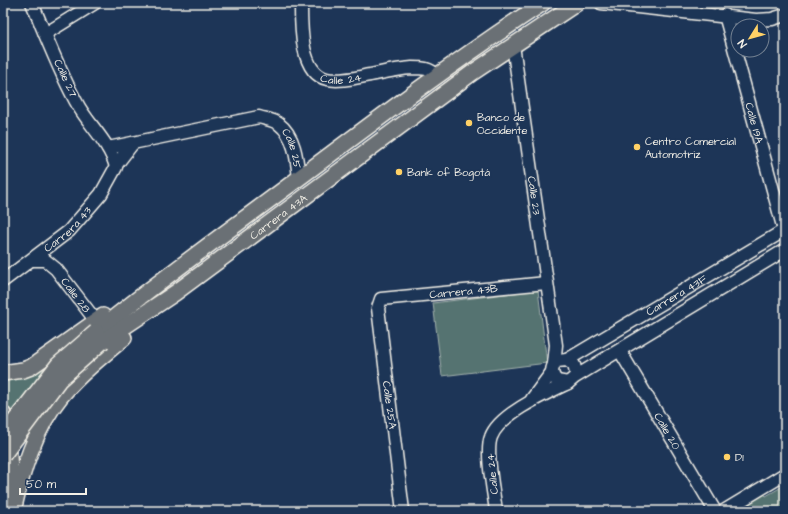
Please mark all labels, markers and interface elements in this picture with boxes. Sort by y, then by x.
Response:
north arrow [730,18,770,58]
text: N [734,36,750,51]
street label: Calle 27 [50,57,81,100]
street label: Calle 24 [318,70,363,88]
street label: Calle 19A [741,101,767,145]
place label: Banco de Occidente [477,110,527,138]
marker: Banco de Occidente [464,118,474,128]
street label: Calle 25 [278,125,305,169]
place label: Centro Comercial Automotriz [645,134,736,162]
marker: Centro Comercial Automotriz [632,142,642,152]
place label: Bank of Bogotá [407,165,491,181]
marker: Bank of Bogotá [394,167,404,177]
street label: Calle 23 [524,175,544,216]
street label: Carrera 43A [247,191,310,243]
street label: Carrera 43 [41,203,95,256]
street label: Carrera 43F [643,271,710,319]
street label: Calle 28 [57,275,94,316]
street label: Carrera 43B [429,281,499,302]
street label: Calle 25A [379,380,400,430]
street label: Calle 20 [650,410,684,452]
place label: D1 [735,450,744,465]
street label: Calle 24 [483,452,502,495]
marker: D1 [722,452,732,462]
scale bar [20,470,86,496]
text: 50 m [26,476,57,493]

